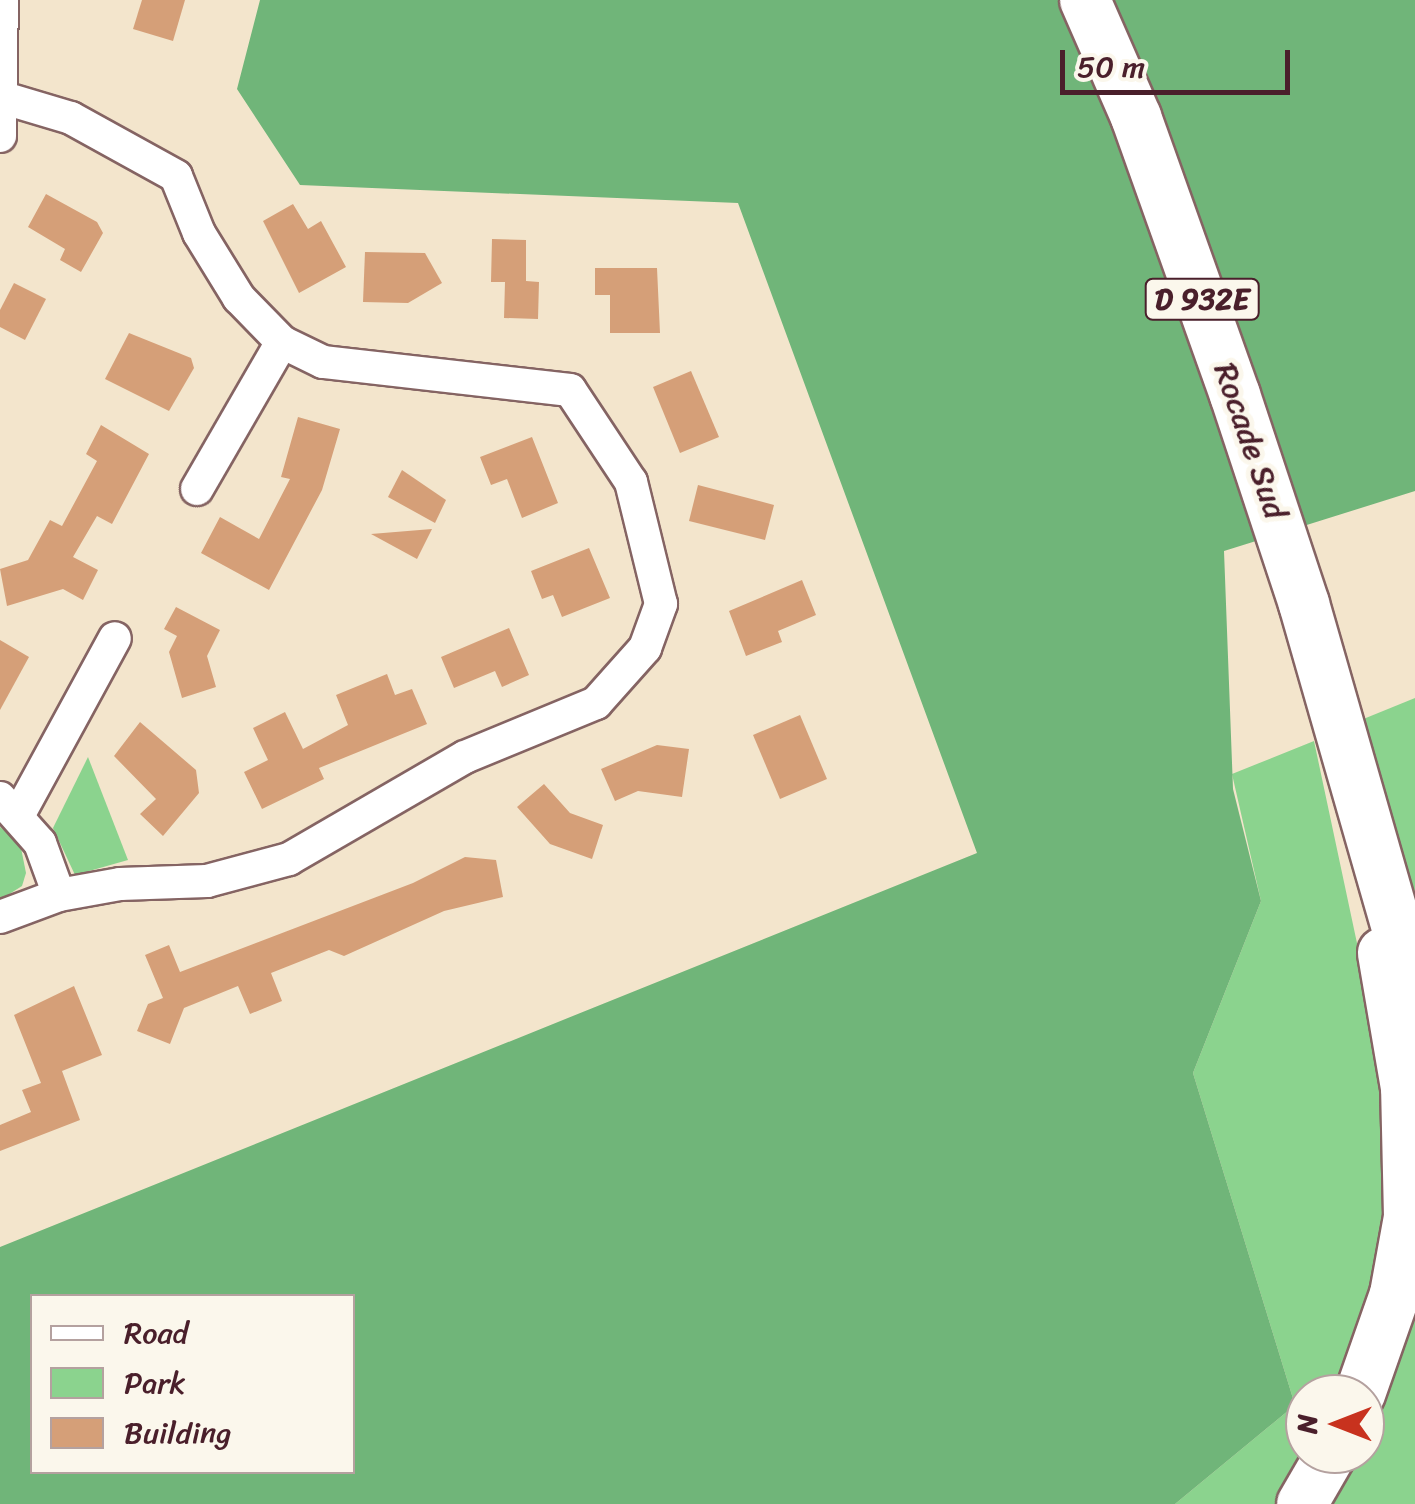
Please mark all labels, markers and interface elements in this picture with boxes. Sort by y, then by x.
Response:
scale bar [1065,30,1295,92]
text: 50 m [1077,40,1145,94]
road number: D 932E [1144,274,1260,324]
street label: Rocade Sud [1205,358,1295,524]
legend [30,1294,355,1474]
text: Road [124,1306,188,1360]
text: Park [124,1356,186,1410]
north arrow [1285,1374,1385,1474]
text: Building [124,1406,231,1460]
text: N [1282,1414,1331,1434]

